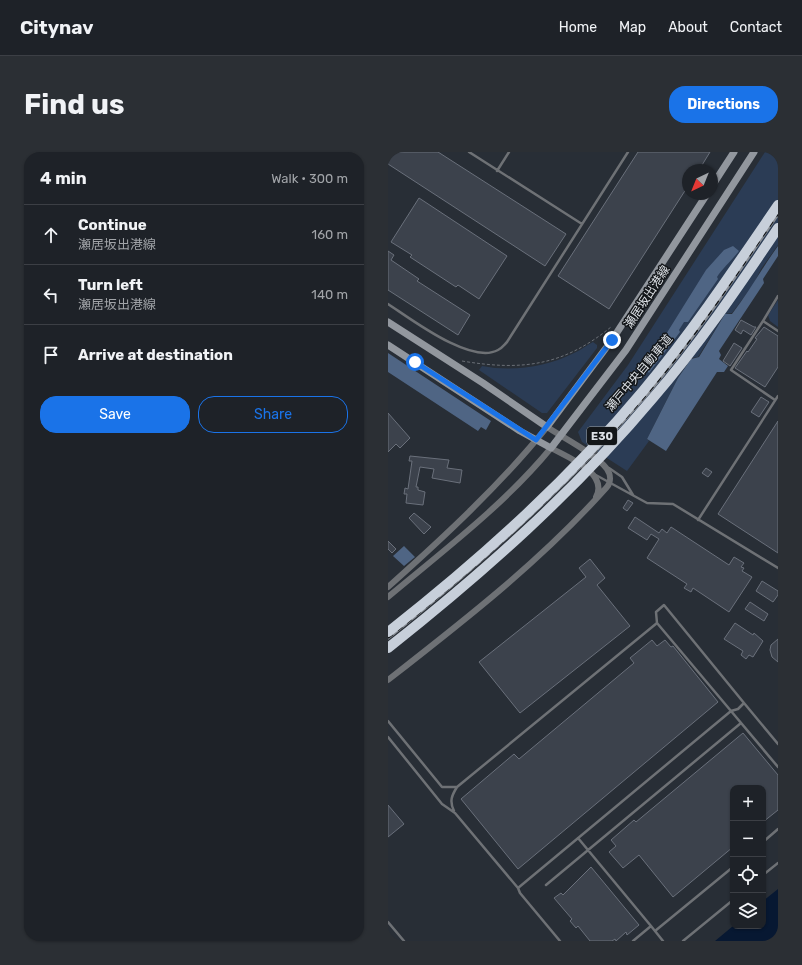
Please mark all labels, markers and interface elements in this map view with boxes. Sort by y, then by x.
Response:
text: Citynav [20,16,93,39]
text: Home [559,19,597,36]
text: Map [619,19,646,36]
text: About [668,19,708,36]
text: Contact [730,19,782,36]
button: Directions [669,86,778,123]
text: Find us [24,88,124,121]
north arrow [682,164,718,200]
text: 4 min [40,168,87,188]
text: Walk · 300 m [271,171,348,186]
text: Continue [78,216,147,234]
icon: ahead [40,224,62,246]
text: 160 m [312,227,348,242]
text: 瀬居坂出港線 [78,237,156,252]
street label: 瀬居坂出港線 [622,263,672,331]
text: Turn left [78,276,143,294]
icon: left [40,284,62,306]
text: 140 m [311,287,348,302]
text: 瀬居坂出港線 [78,297,156,312]
route end [603,331,621,349]
street label: 瀬戸中央自動車道 [603,332,675,414]
icon: arrive [40,344,62,366]
text: Arrive at destination [78,346,233,364]
route start [406,353,424,371]
button: Save [40,396,190,433]
button: Share [198,396,348,433]
road number: E30 [587,427,617,445]
map controls [730,785,766,929]
button: + [730,785,766,821]
button: − [730,821,766,857]
button: locate [730,857,766,893]
button: layers [730,893,766,929]

